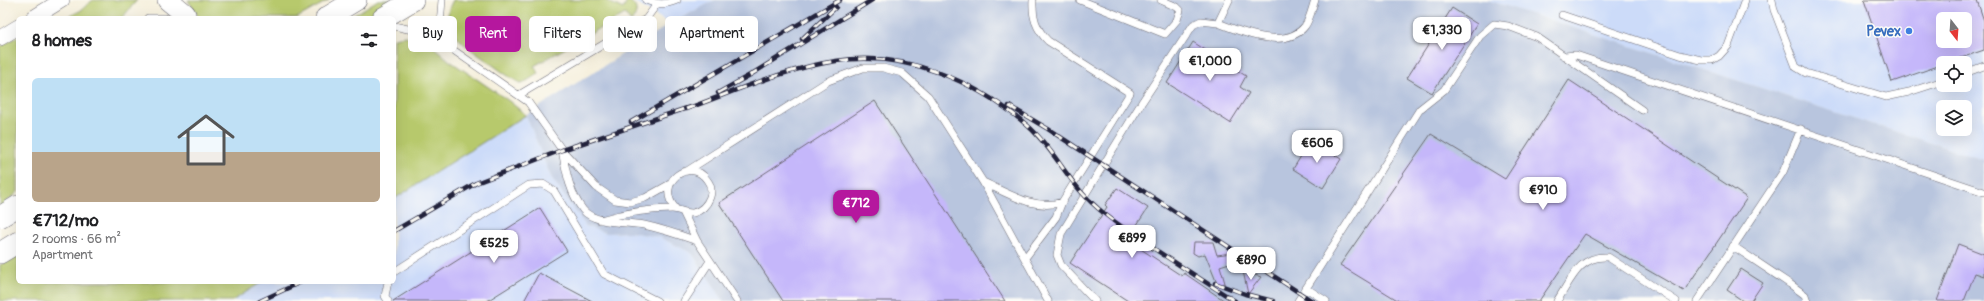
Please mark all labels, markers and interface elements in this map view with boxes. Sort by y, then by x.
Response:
north arrow [1936,12,1972,48]
map controls [1936,12,1972,136]
chip: Buy [408,16,457,52]
chip: Rent [465,16,521,52]
chip: Filters [529,16,595,52]
chip: New [603,16,657,52]
chip: Apartment [665,16,758,52]
pin: €1,330 [1409,17,1475,51]
text: €1,330 [1422,22,1462,38]
place label: Pevex [1866,23,1901,40]
marker: Pevex [1904,26,1914,36]
icon: filters [358,29,380,51]
text: 8 homes [32,30,92,51]
pin: €1,000 [1177,48,1243,82]
text: €1,000 [1188,53,1232,69]
button: locate [1936,56,1972,92]
button: layers [1936,100,1972,136]
icon: home [170,104,242,176]
pin: €606 [1293,130,1341,164]
text: €606 [1301,135,1333,151]
pin: €910 [1519,177,1567,211]
text: €910 [1528,182,1558,198]
pin: €712 [832,190,880,224]
text: €712 [842,195,870,211]
text: €712/mo [32,210,99,231]
pin: €899 [1108,225,1156,259]
pin: €525 [470,230,518,264]
text: €899 [1118,230,1146,246]
text: 2 rooms · 66 m² [32,231,121,247]
text: €525 [479,235,509,251]
text: Apartment [32,247,93,263]
pin: €890 [1227,247,1275,281]
text: €890 [1236,252,1266,268]

